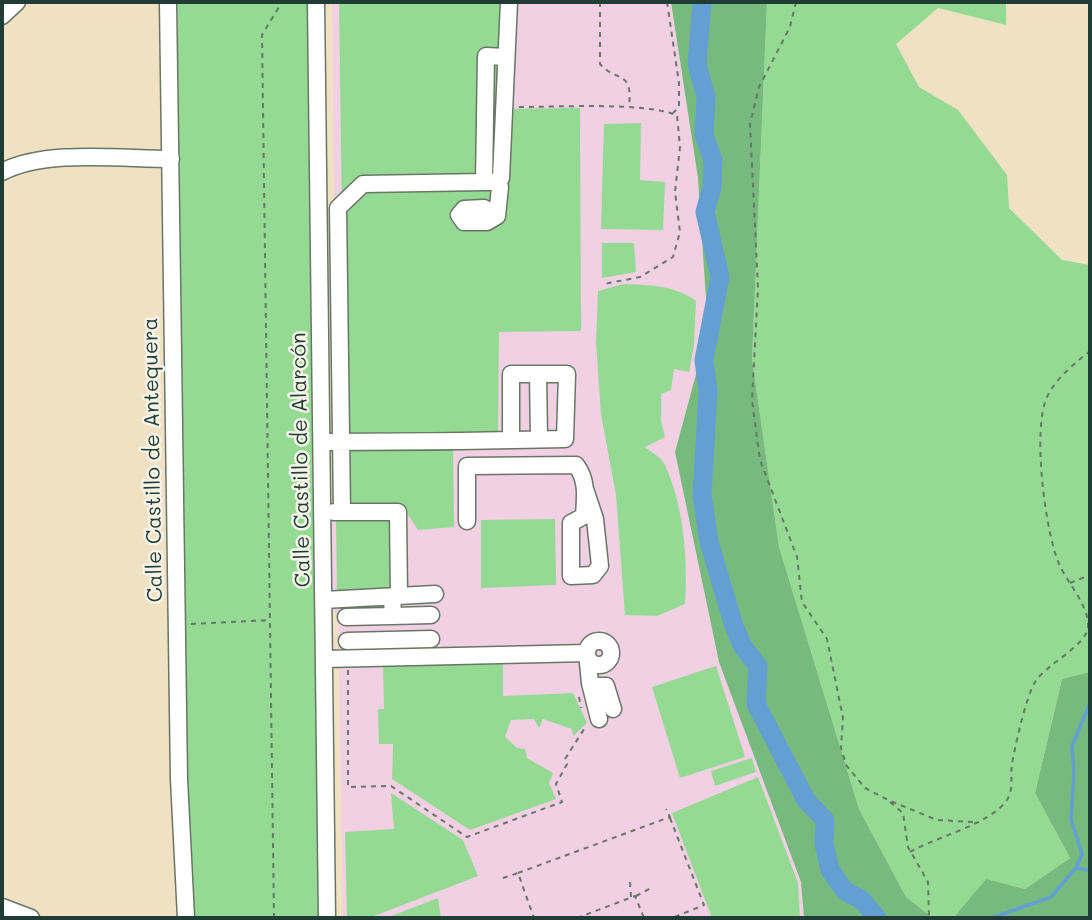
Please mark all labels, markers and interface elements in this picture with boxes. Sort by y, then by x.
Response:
street label: Calle Castillo de Antequera [138,317,168,603]
street label: Calle Castillo de Alarcón [286,332,316,588]

